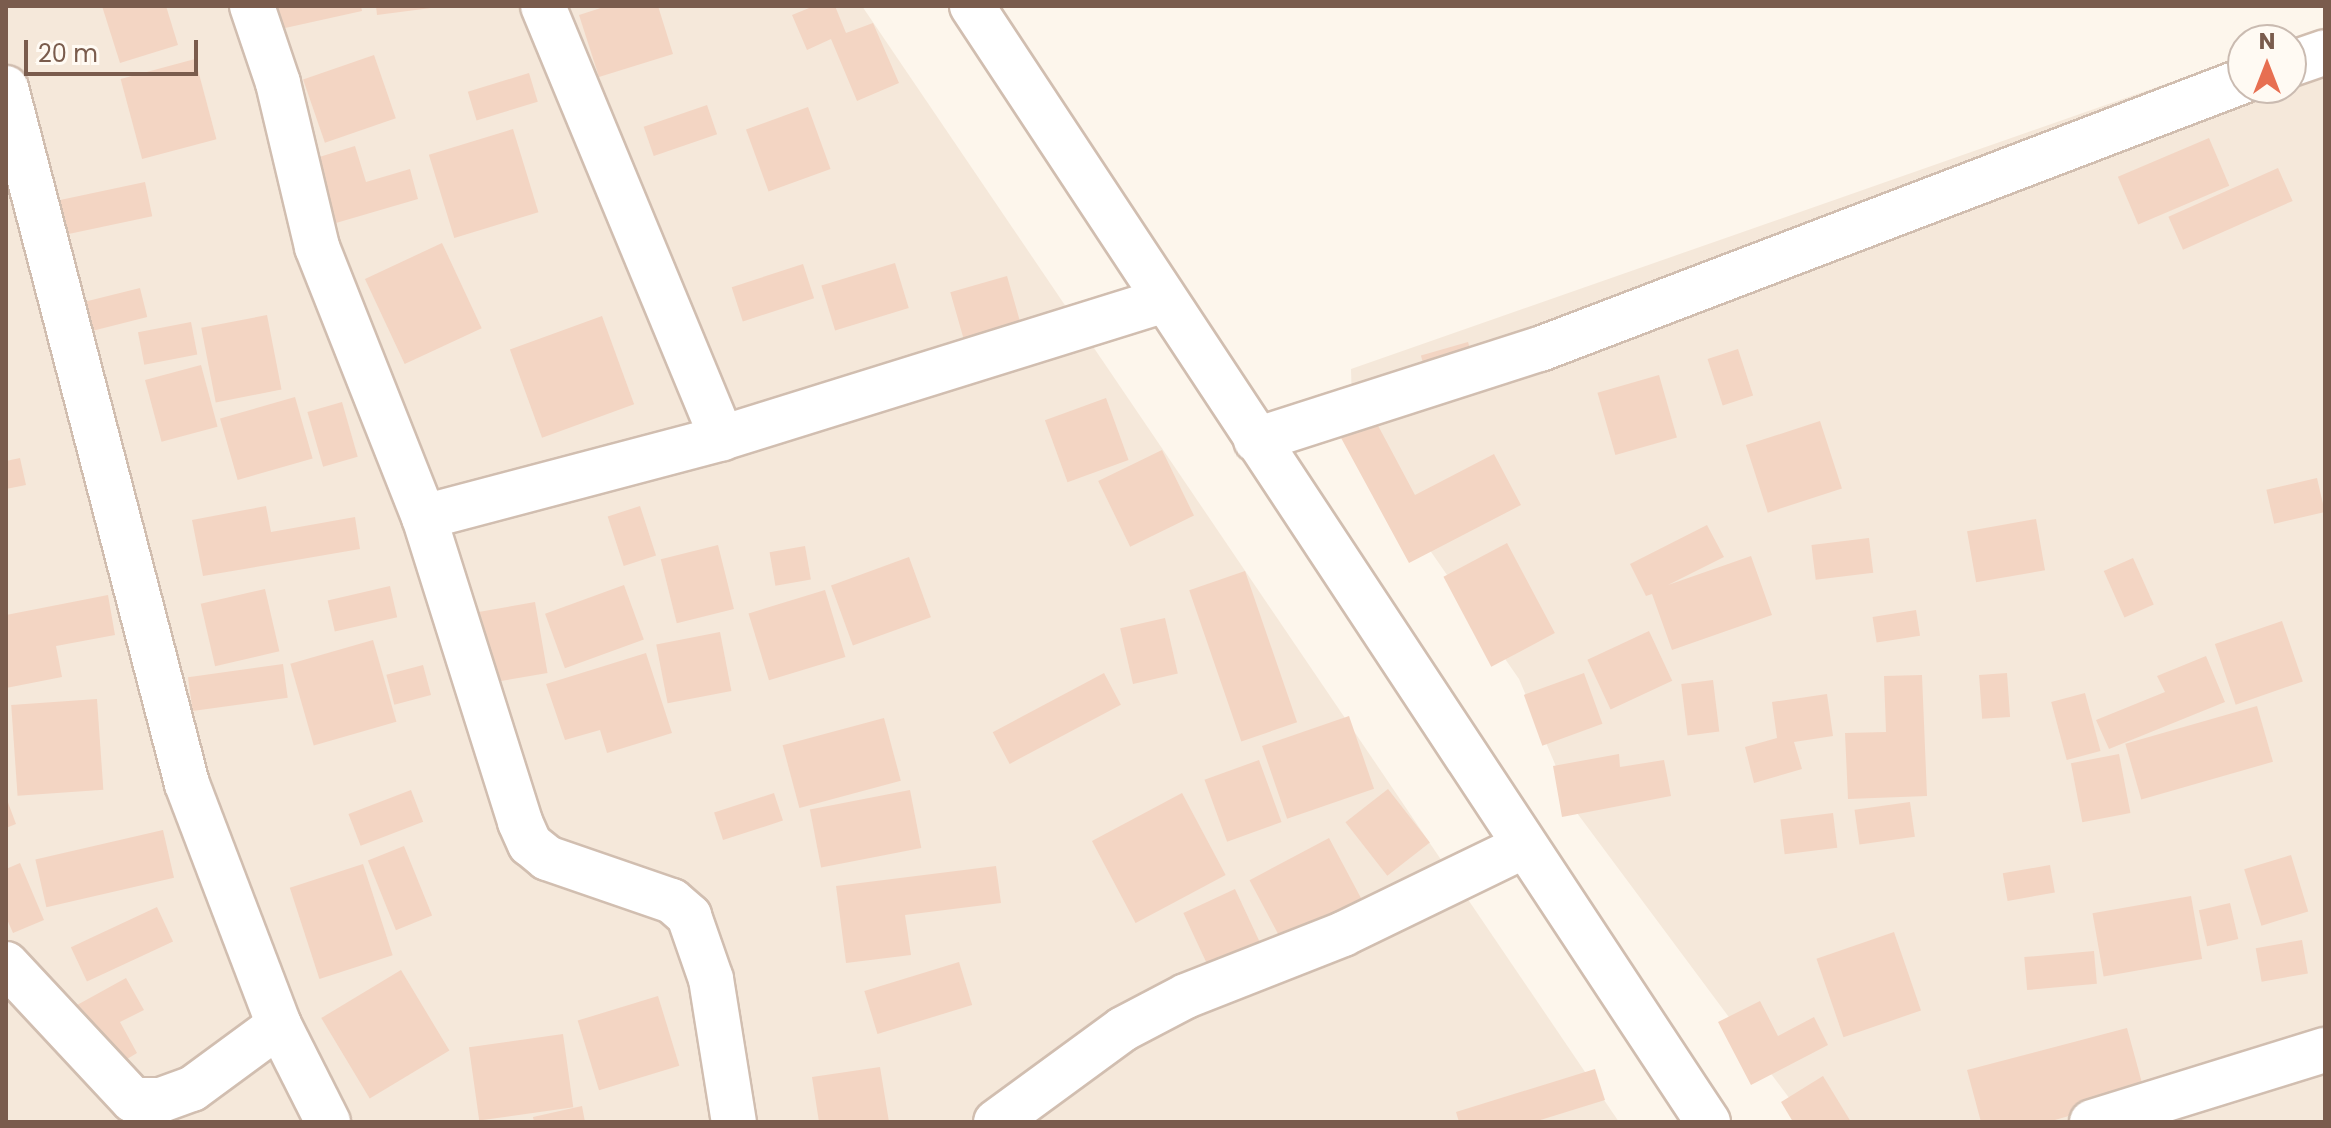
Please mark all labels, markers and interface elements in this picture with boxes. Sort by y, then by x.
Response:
scale bar [28,24,202,74]
north arrow [2227,24,2307,104]
text: N [2259,26,2275,57]
text: 20 m [38,37,98,70]

